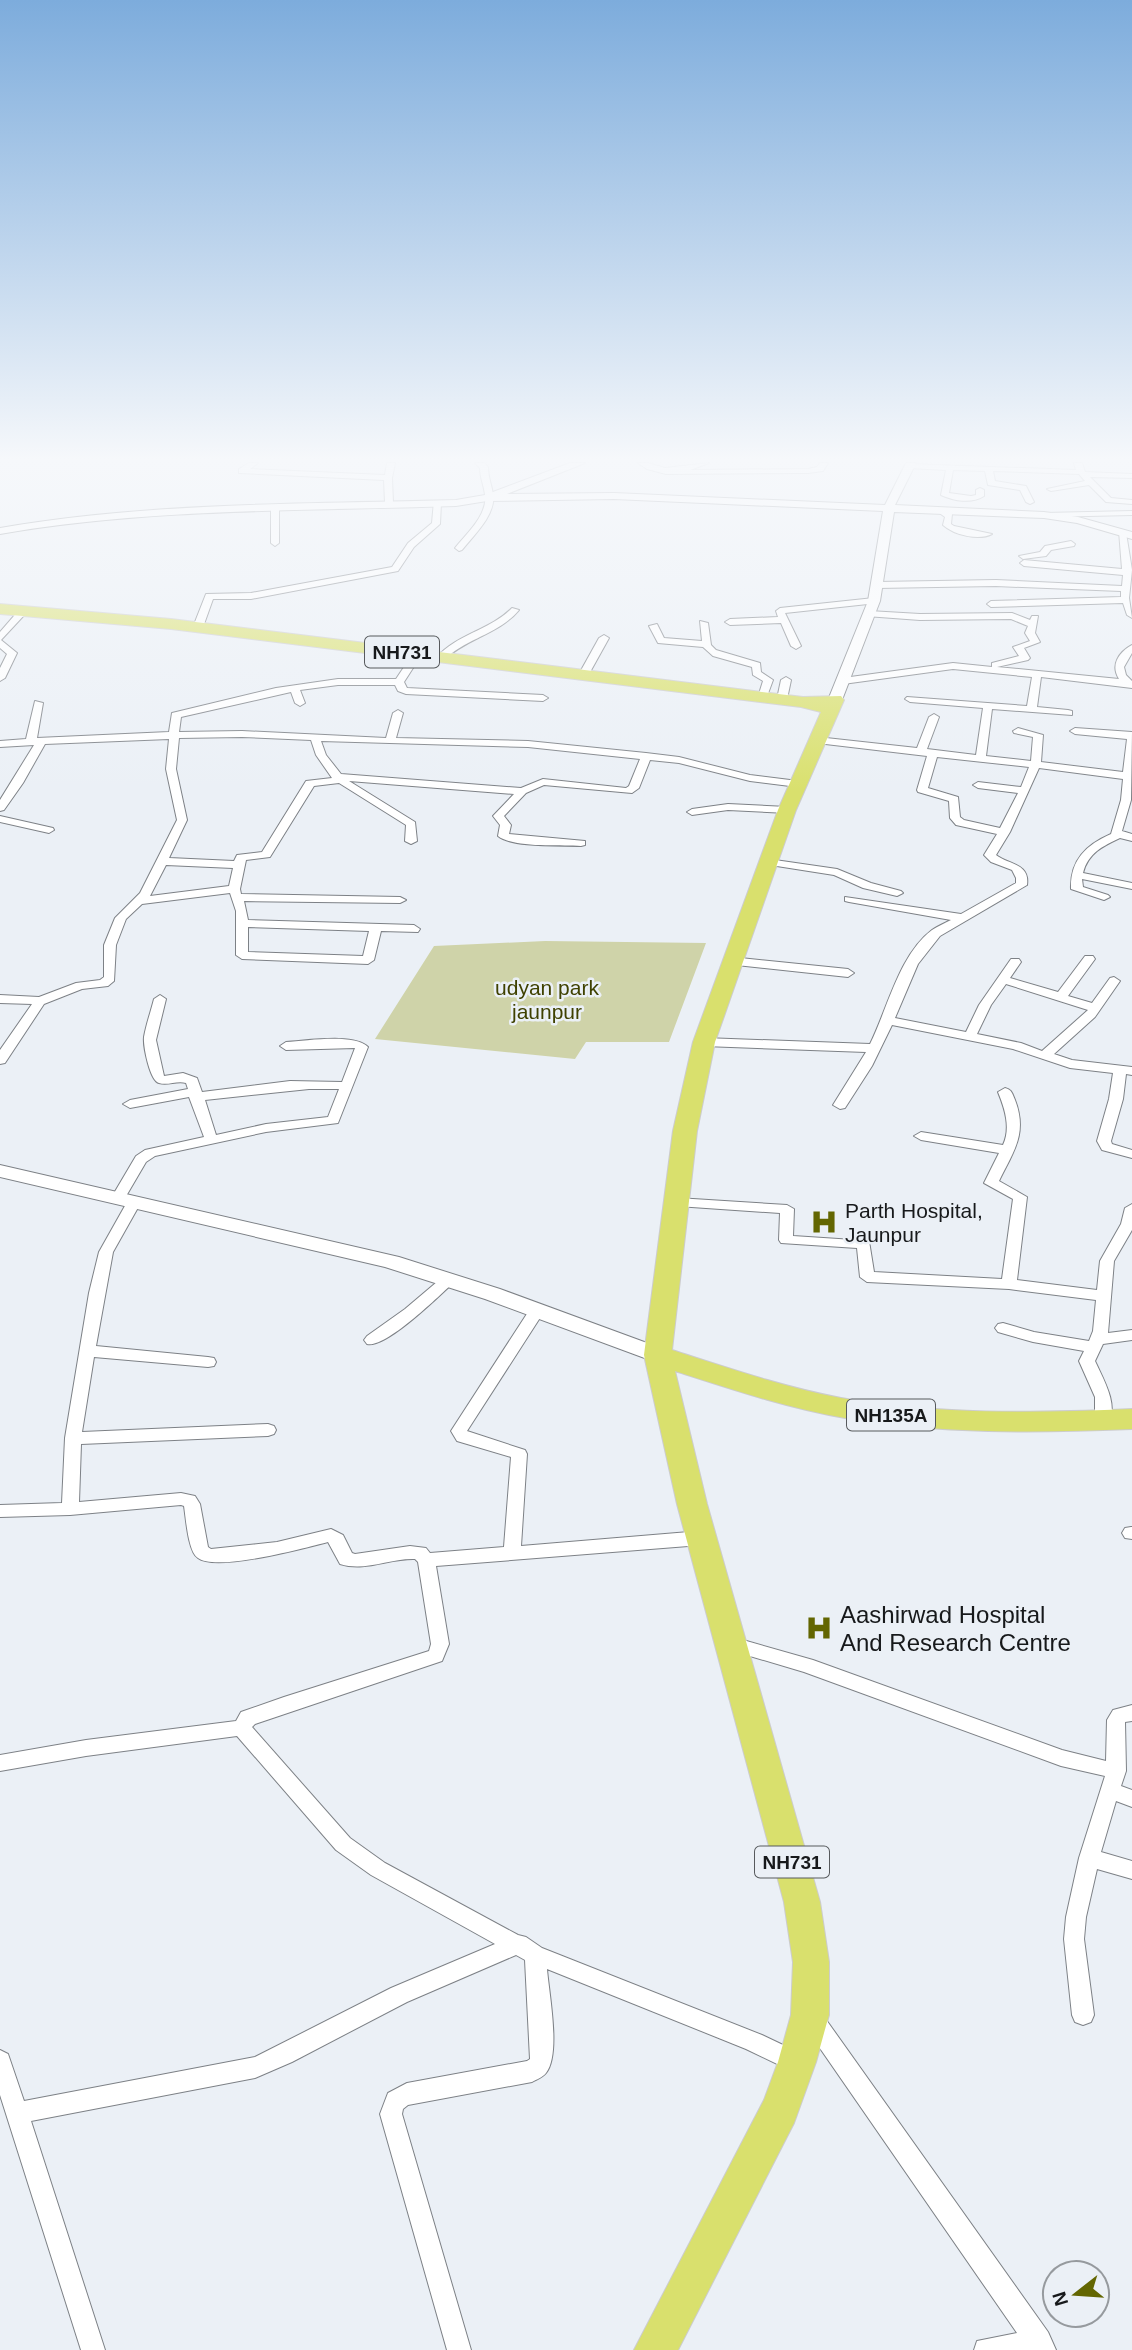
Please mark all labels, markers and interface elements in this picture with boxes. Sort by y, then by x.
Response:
road number: NH731 [365,636,439,667]
park label: udyan park jaunpur [495,976,599,1023]
place label: Parth Hospital, Jaunpur [845,1199,983,1246]
hospital icon: Parth Hospital, Jaunpur [809,1207,839,1237]
road number: NH135A [847,1400,935,1430]
place label: Aashirwad Hospital And Research Centre [840,1601,1071,1656]
hospital icon: Aashirwad Hospital And Research Centre [804,1613,834,1643]
road number: NH731 [755,1846,829,1878]
north arrow [1041,2259,1111,2329]
text: N [1048,2289,1072,2308]

